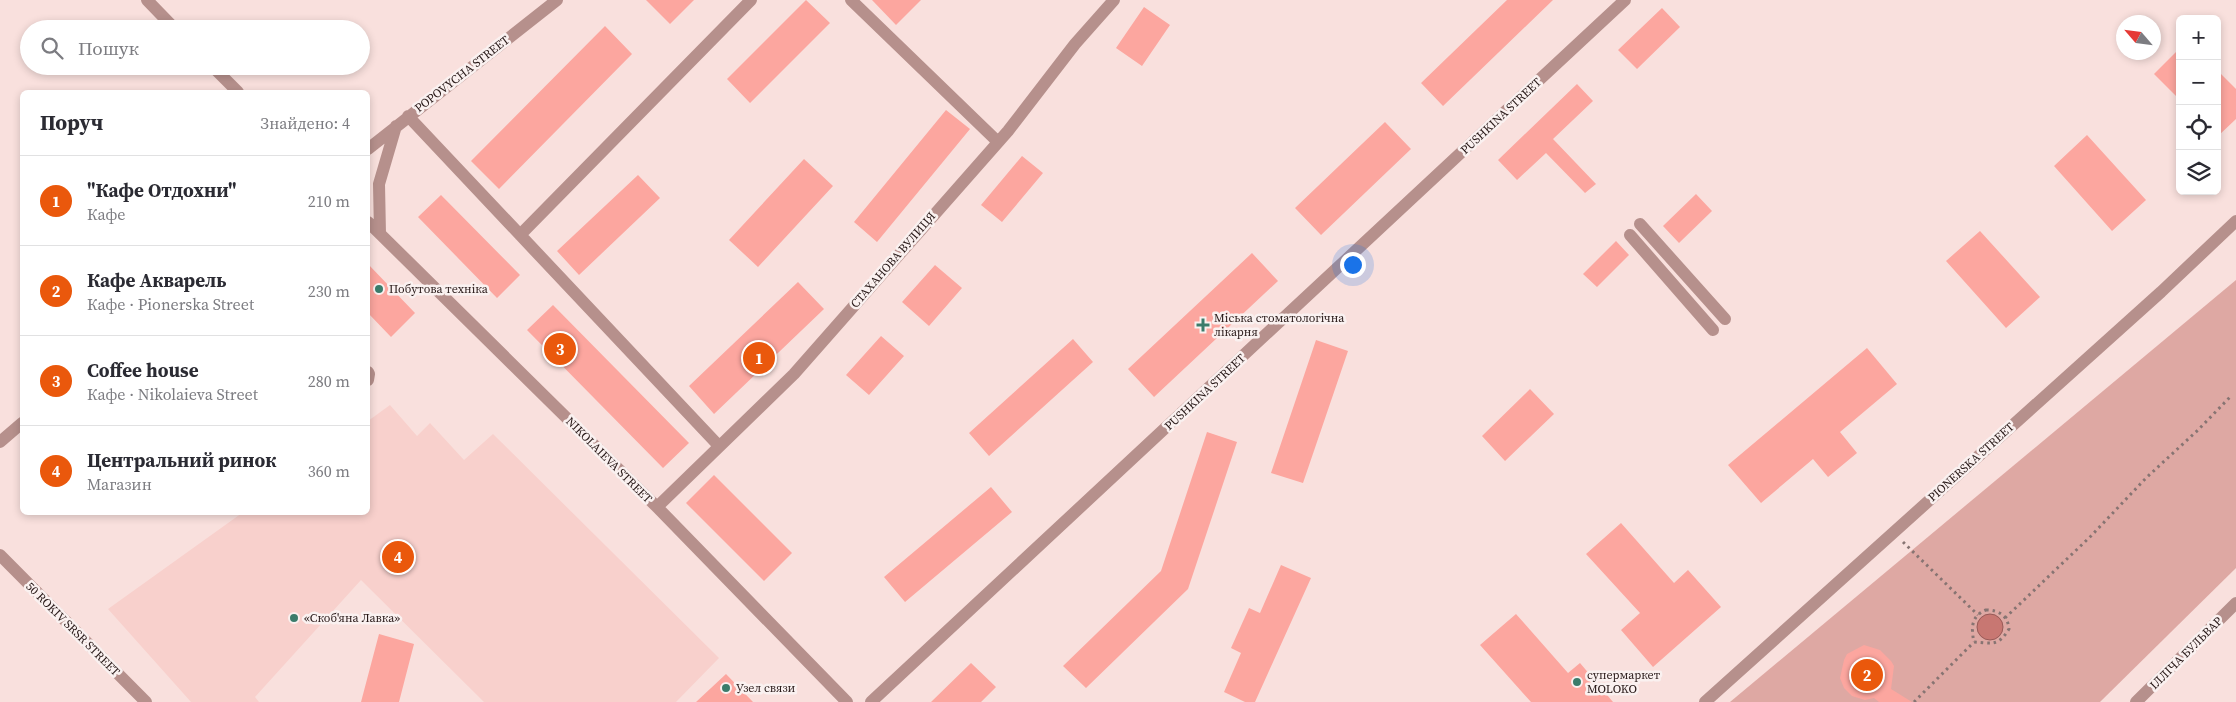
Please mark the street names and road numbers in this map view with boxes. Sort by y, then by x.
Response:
street label: POPOVYCHA STREET [411,32,513,116]
street label: PUSHKINA STREET [1457,74,1545,158]
street label: СТАХАНОВА ВУЛИЦЯ [847,208,939,311]
street label: PUSHKINA STREET [1161,350,1249,434]
street label: NIKOLAIEVA STREET [562,413,656,507]
street label: PIONERSKA STREET [1924,418,2018,505]
street label: 50 ROKIV SRSR STREET [23,579,124,680]
street label: ІЛЛІЧА БУЛЬВАР [2146,613,2226,693]

